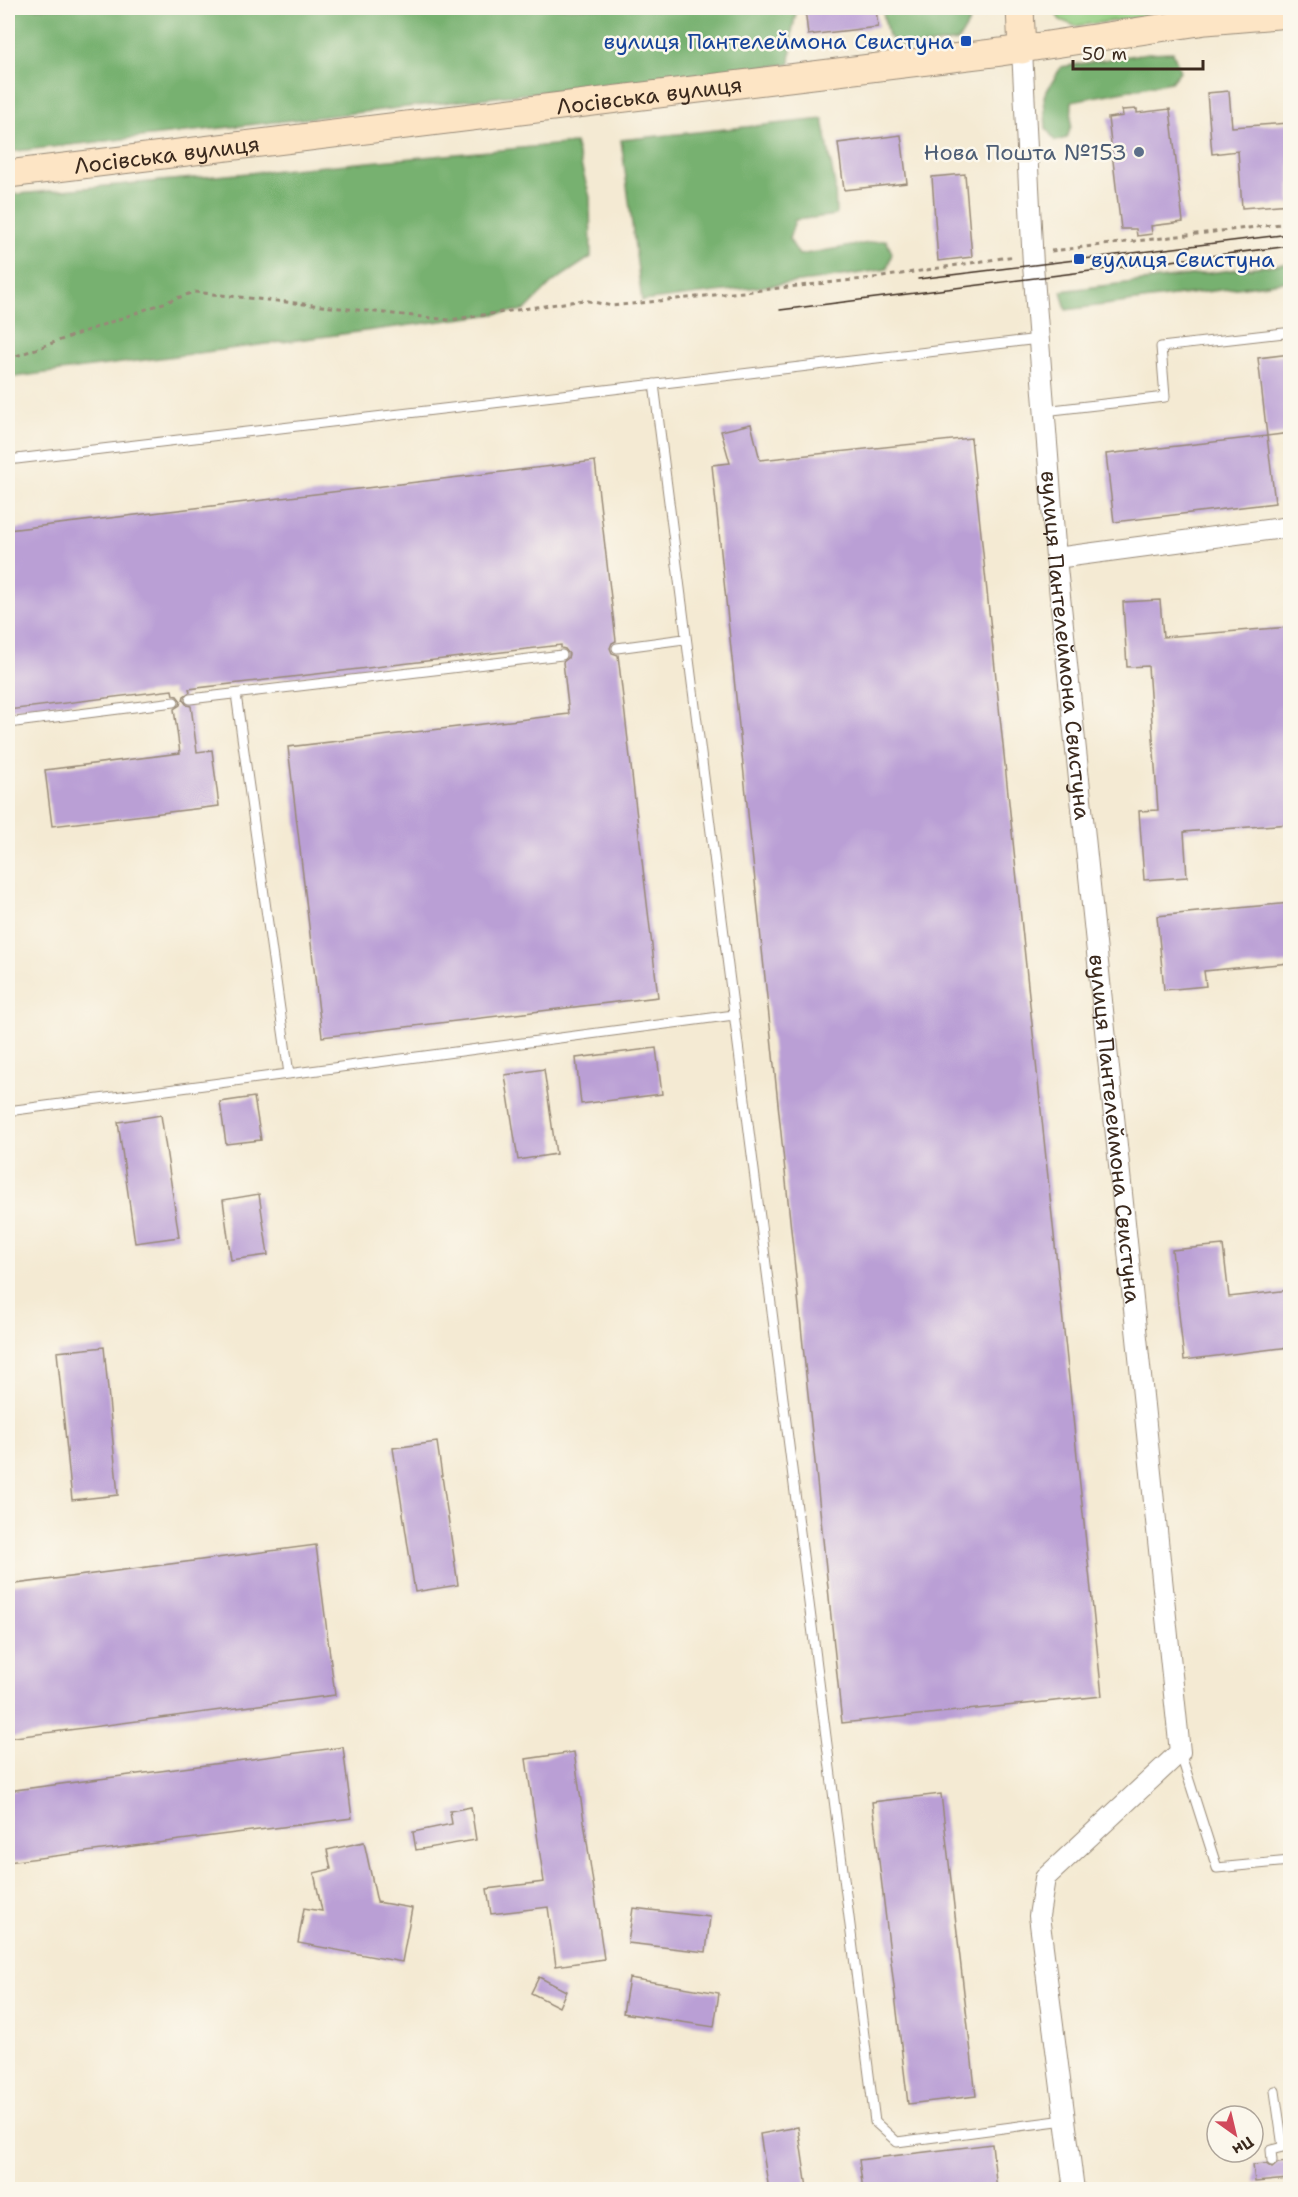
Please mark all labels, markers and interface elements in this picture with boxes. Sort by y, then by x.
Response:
place label: вулиця Пантелеймона Свистуна [603,27,954,56]
scale bar [1073,33,1204,71]
marker: вулиця Пантелеймона Свистуна [959,34,973,48]
text: 50 m [1082,42,1127,66]
street label: Лосівська вулиця [555,69,744,121]
street label: Лосівська вулиця [72,129,261,180]
place label: Нова Пошта №153 [924,138,1127,167]
marker: Нова Пошта №153 [1132,145,1146,159]
place label: вулиця Свистуна [1091,245,1275,274]
marker: вулиця Свистуна [1072,252,1086,266]
street label: вулиця Пантелеймона Свистуна [1035,470,1098,822]
street label: вулиця Пантелеймона Свистуна [1083,953,1148,1305]
north arrow [1205,2104,1265,2164]
text: Пн [1228,2131,1258,2161]

